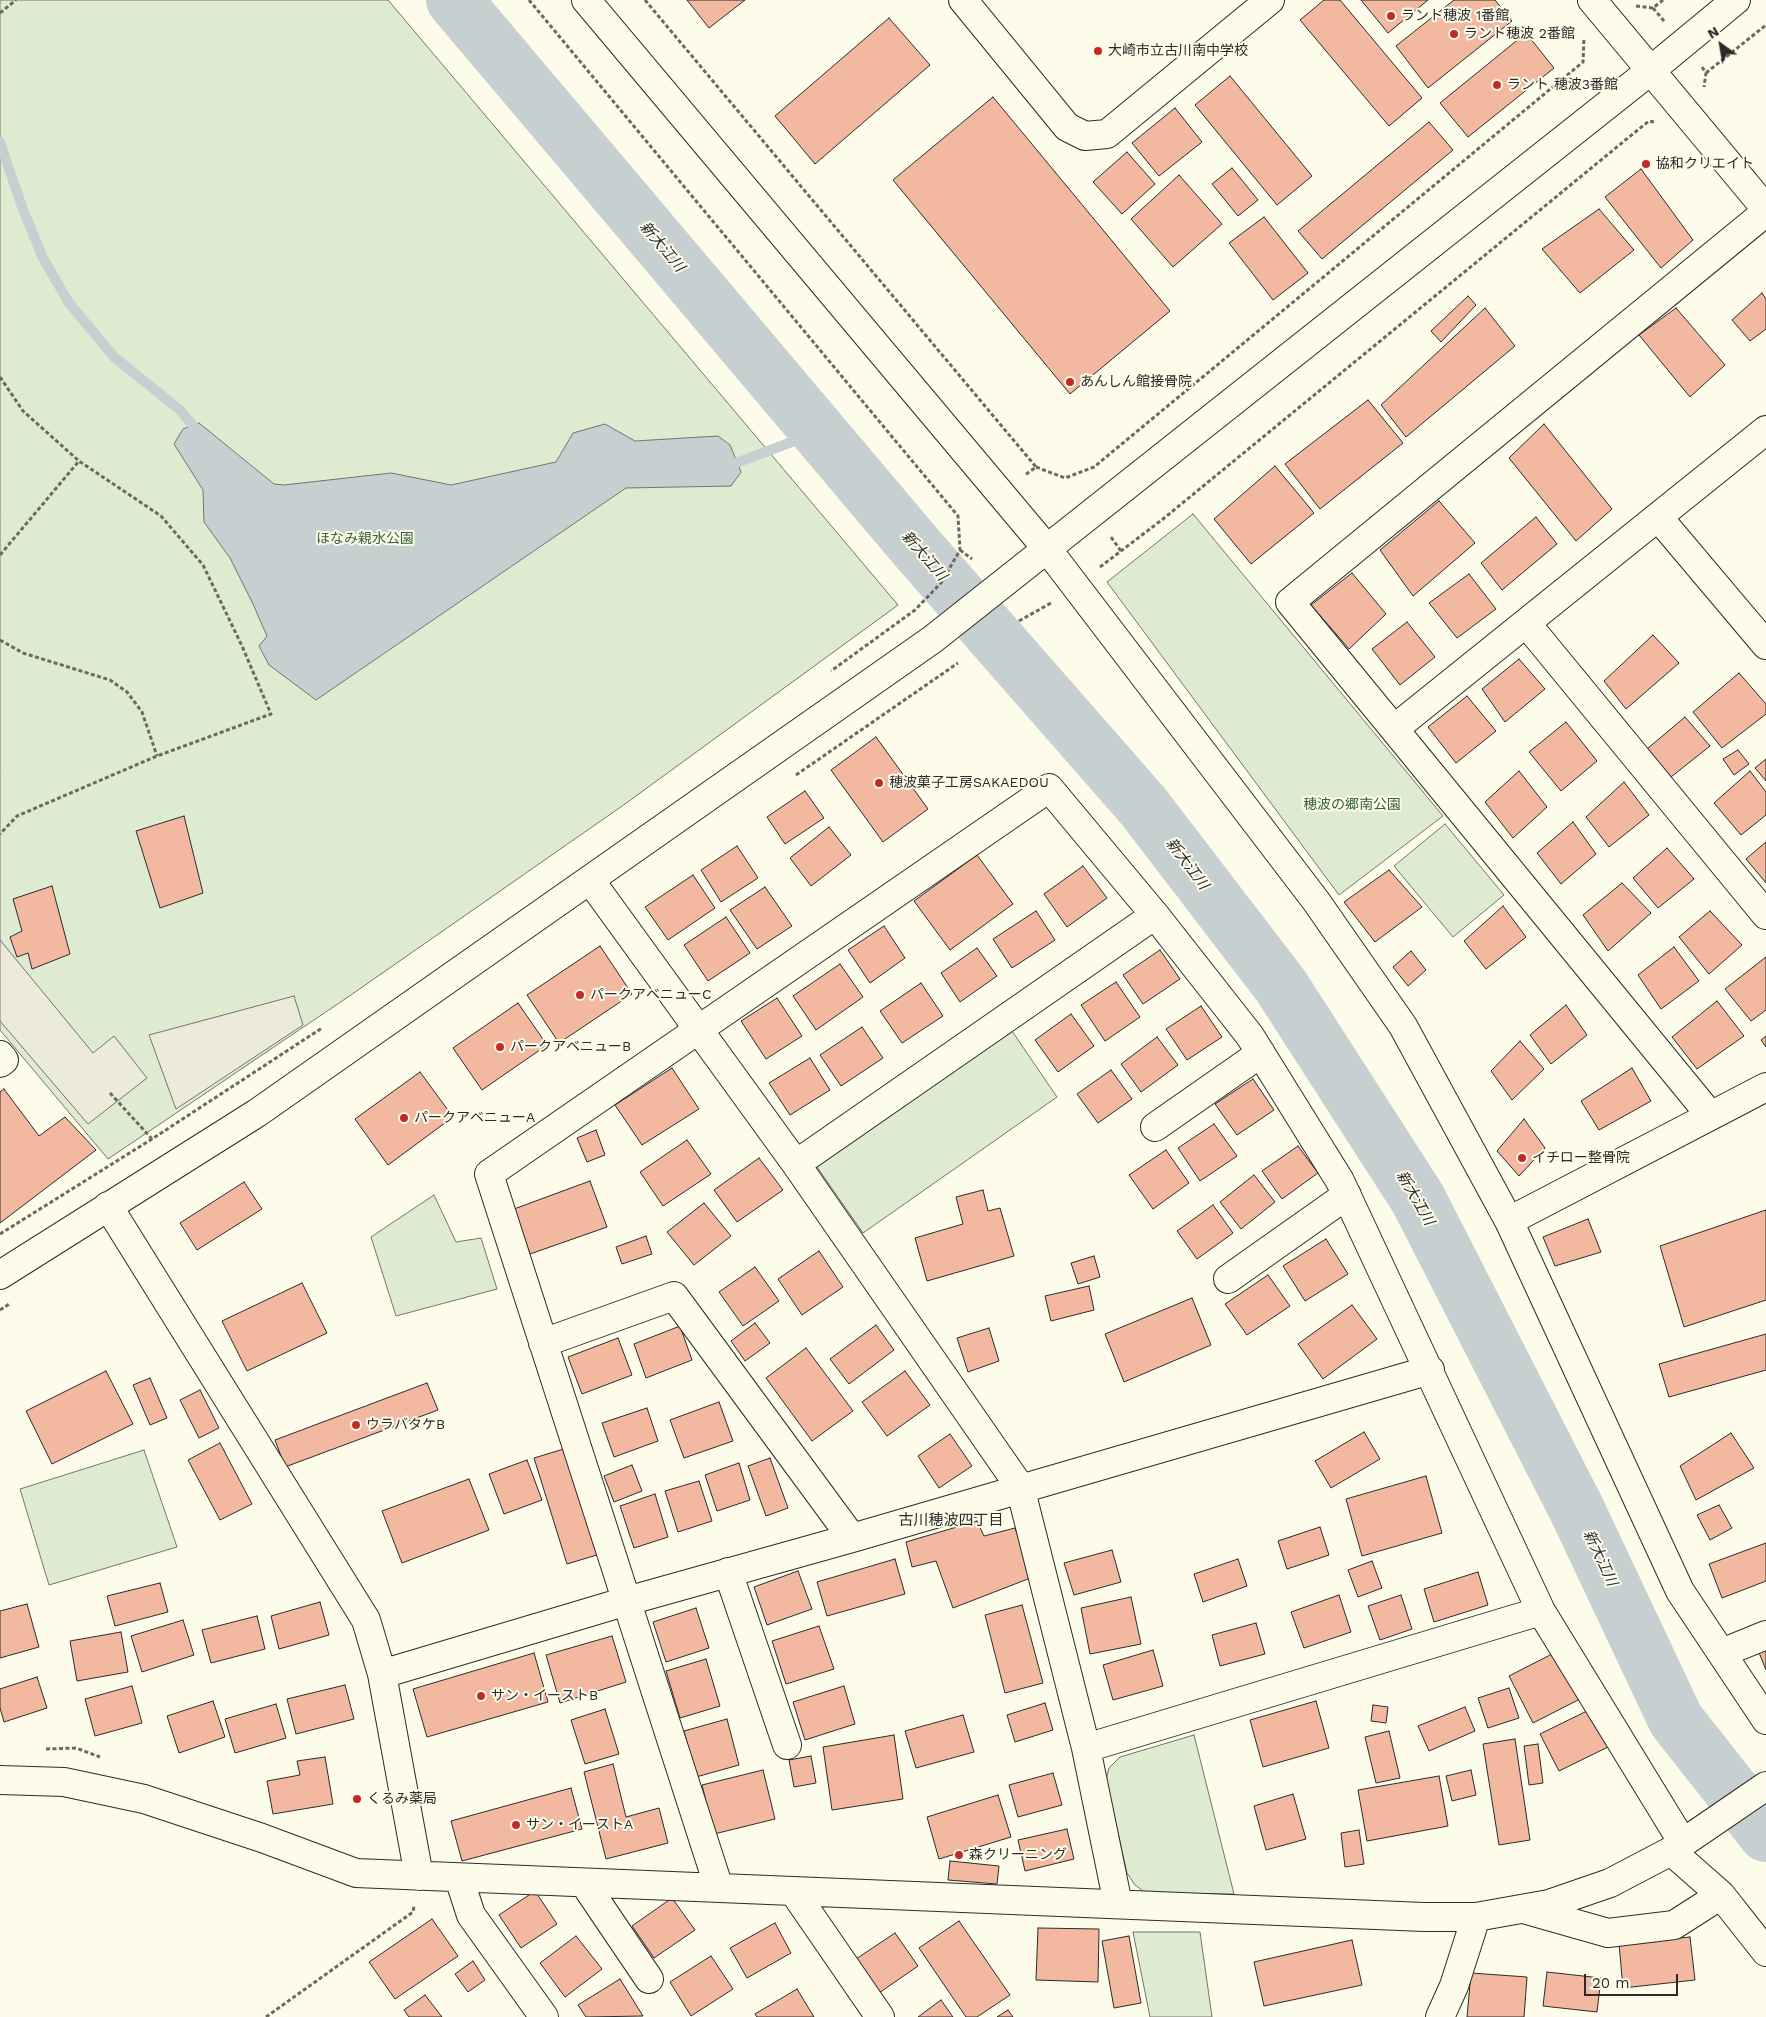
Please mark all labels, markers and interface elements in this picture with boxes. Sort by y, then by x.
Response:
place label: ラント穂波 1番館 [1401,8,1509,24]
marker: ラント穂波 1番館 [1385,10,1397,22]
north arrow [1696,20,1746,70]
text: N [1704,23,1722,42]
place label: ラント穂波 2番館 [1464,26,1575,42]
marker: ラント穂波 2番館 [1448,28,1460,40]
place label: 大崎市立古川南中学校 [1108,43,1248,59]
marker: 大崎市立古川南中学校 [1092,45,1104,57]
place label: ラント 穂波3番館 [1507,77,1618,93]
marker: ラント 穂波3番館 [1491,79,1503,91]
place label: 協和クリエイト [1656,156,1754,172]
marker: 協和クリエイト [1640,158,1652,170]
water label: 新大江川 [636,218,688,276]
place label: あんしん館接骨院 [1080,374,1192,390]
marker: あんしん館接骨院 [1064,376,1076,388]
water label: 新大江川 [898,527,950,585]
park label: ほなみ親水公園 [316,531,414,547]
place label: 穂波菓子工房SAKAEDOU [889,775,1049,791]
marker: 穂波菓子工房SAKAEDOU [873,777,885,789]
park label: 穂波の郷南公園 [1303,797,1401,813]
water label: 新大江川 [1162,835,1212,893]
place label: パークアベニューC [590,987,712,1003]
marker: パークアベニューC [574,989,586,1001]
place label: パークアベニューB [510,1039,631,1055]
marker: パークアベニューB [494,1041,506,1053]
place label: パークアベニューA [414,1110,535,1126]
marker: パークアベニューA [398,1112,410,1124]
place label: イチロー整骨院 [1532,1150,1630,1166]
marker: イチロー整骨院 [1516,1152,1528,1164]
water label: 新大江川 [1392,1168,1438,1228]
place label: ウラバタケB [366,1417,445,1433]
marker: ウラバタケB [350,1419,362,1431]
district label: 古川穂波四丁目 [899,1512,1003,1530]
water label: 新大江川 [1579,1527,1621,1589]
place label: サン・イーストB [491,1688,598,1704]
marker: サン・イーストB [475,1690,487,1702]
place label: くるみ薬局 [367,1791,437,1807]
marker: くるみ薬局 [351,1793,363,1805]
place label: サン・イーストA [526,1817,633,1833]
marker: サン・イーストA [510,1819,522,1831]
place label: 森クリーニング [969,1847,1067,1863]
marker: 森クリーニング [953,1849,965,1861]
scale bar [1586,1964,1680,1996]
text: 20 m [1592,1974,1630,1992]

